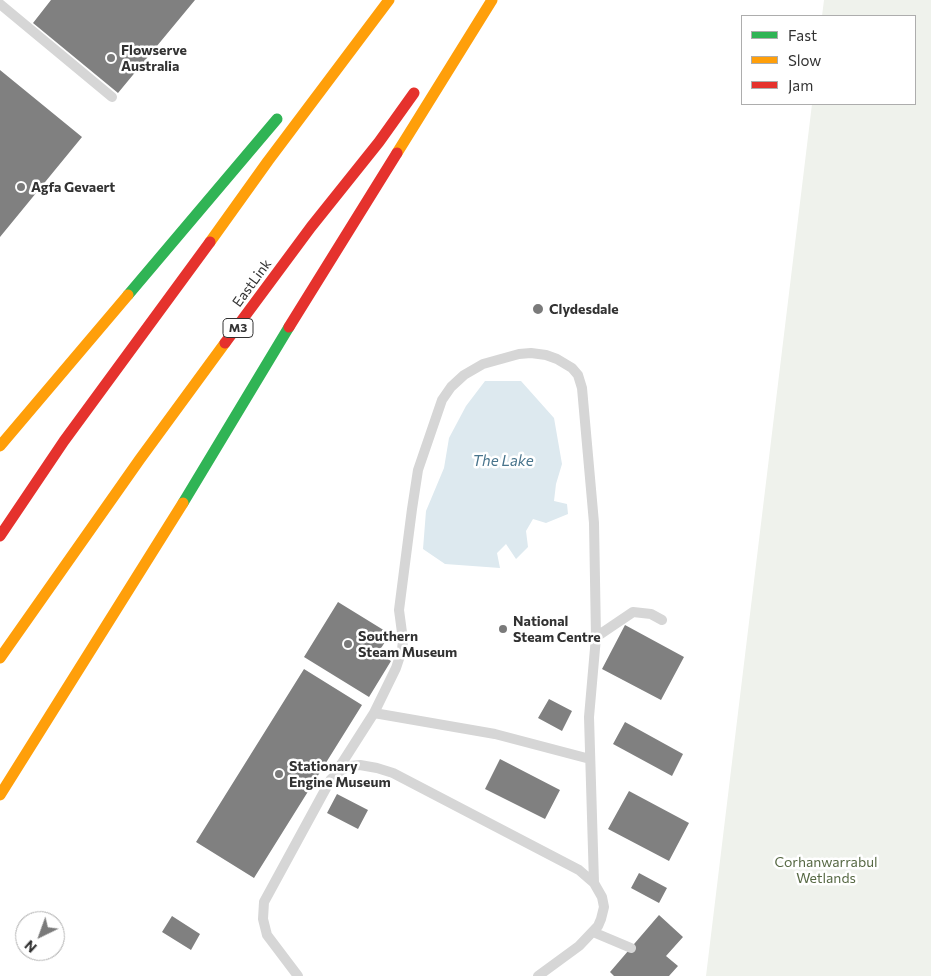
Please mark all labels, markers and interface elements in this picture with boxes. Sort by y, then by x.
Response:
legend [741,15,916,105]
text: Fast [788,26,817,44]
place label: Flowserve Australia [121,42,187,74]
text: Slow [788,51,821,69]
marker: Flowserve Australia [105,52,117,64]
text: Jam [788,76,813,94]
place label: Agfa Gevaert [31,179,115,195]
marker: Agfa Gevaert [15,181,27,193]
street label: EastLink [229,256,275,310]
place label: Clydesdale [549,301,619,317]
marker: Clydesdale [531,302,545,316]
road number: M3 [223,318,253,338]
water label: The Lake [472,452,534,470]
place label: National Steam Centre [513,613,601,646]
marker: National Steam Centre [497,623,509,635]
place label: Southern Steam Museum [358,628,457,660]
marker: Southern Steam Museum [342,638,354,650]
place label: Stationary Engine Museum [289,758,391,790]
marker: Stationary Engine Museum [273,768,285,780]
park label: Corhanwarrabul Wetlands [774,854,878,886]
north arrow [15,911,65,961]
text: N [21,937,40,957]

